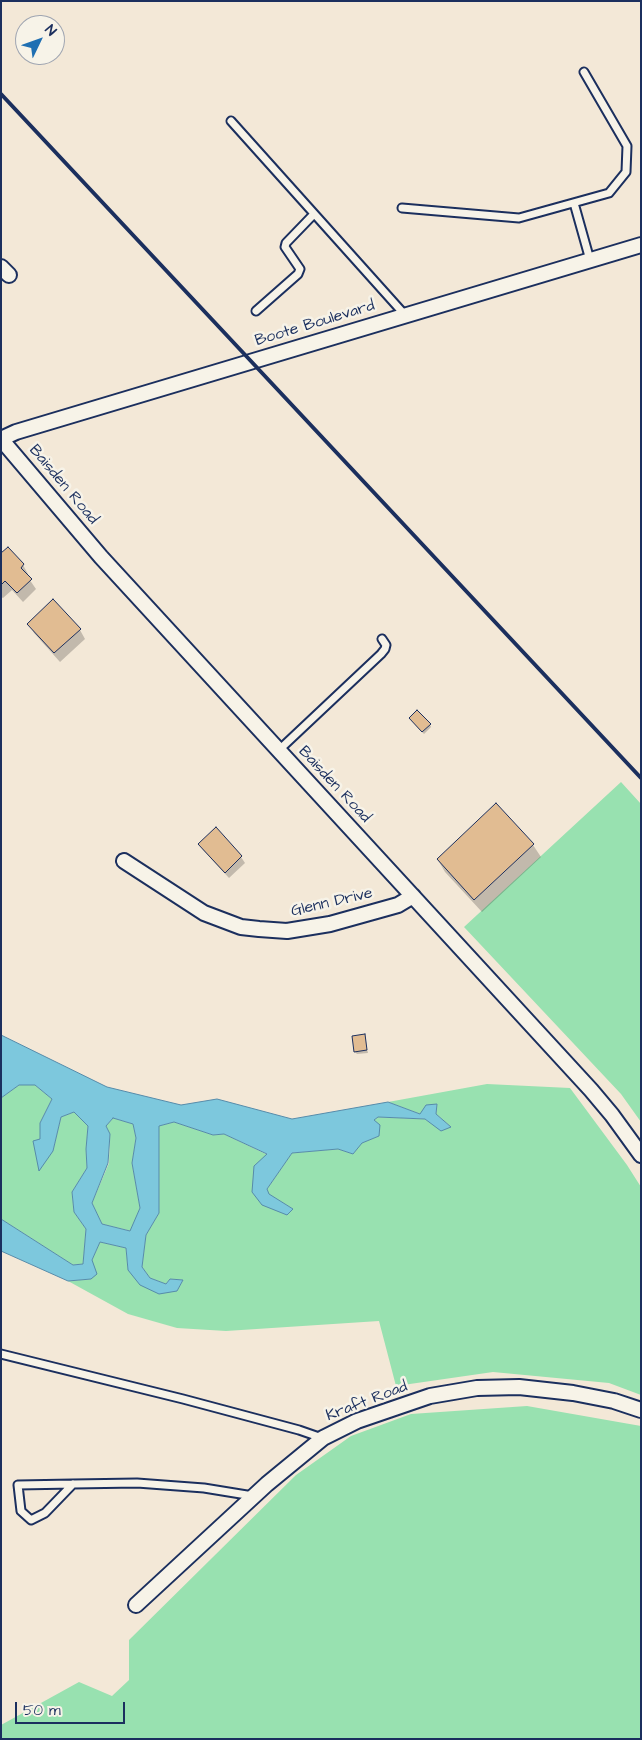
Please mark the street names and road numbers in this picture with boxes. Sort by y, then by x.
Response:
street label: Boote Boulevard [253,297,377,351]
street label: Baisden Road [24,441,102,529]
street label: Baisden Road [294,743,374,827]
street label: Glenn Drive [289,884,375,922]
street label: Kraft Road [324,1378,410,1426]

